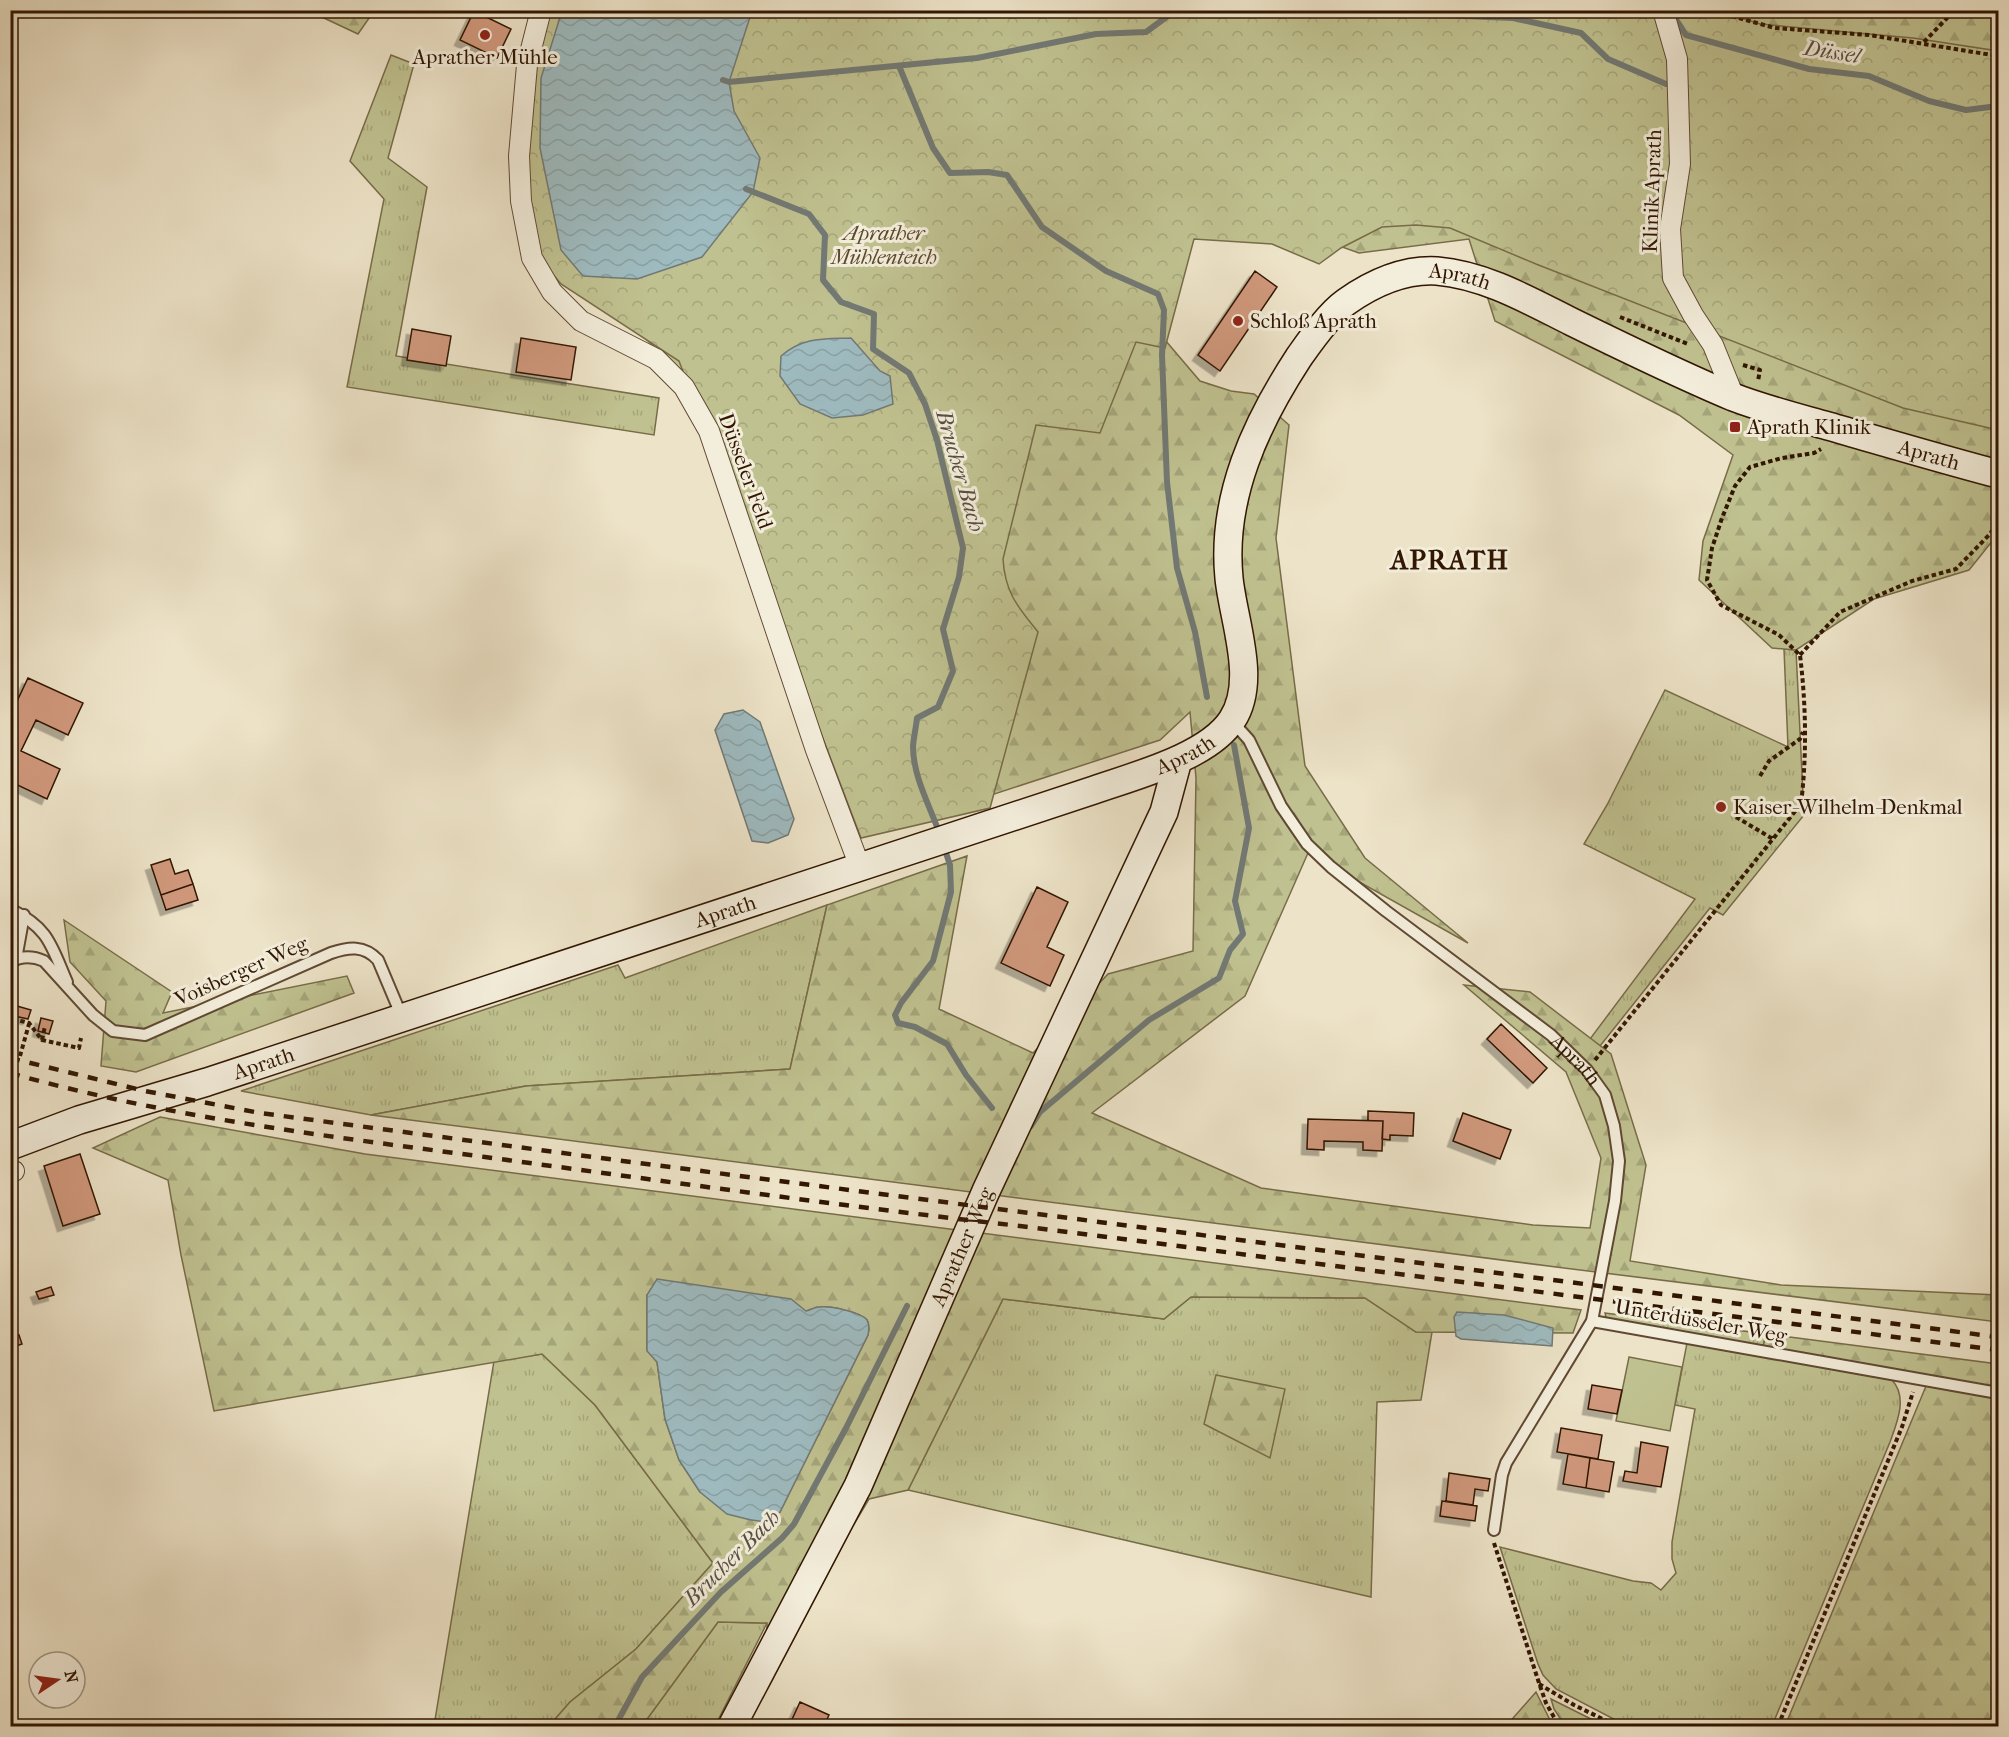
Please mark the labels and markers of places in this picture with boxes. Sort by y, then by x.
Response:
marker: Aprather Mühle [478,28,492,42]
place label: Aprather Mühle [411,45,558,69]
place label: Schloß Aprath [1250,309,1377,333]
marker: Schloß Aprath [1231,314,1245,328]
place label: Aprath Klinik [1746,415,1871,439]
marker: Aprath Klinik [1728,420,1742,434]
place label: Kaiser-Wilhelm-Denkmal [1733,795,1963,819]
marker: Kaiser-Wilhelm-Denkmal [1714,800,1728,814]

